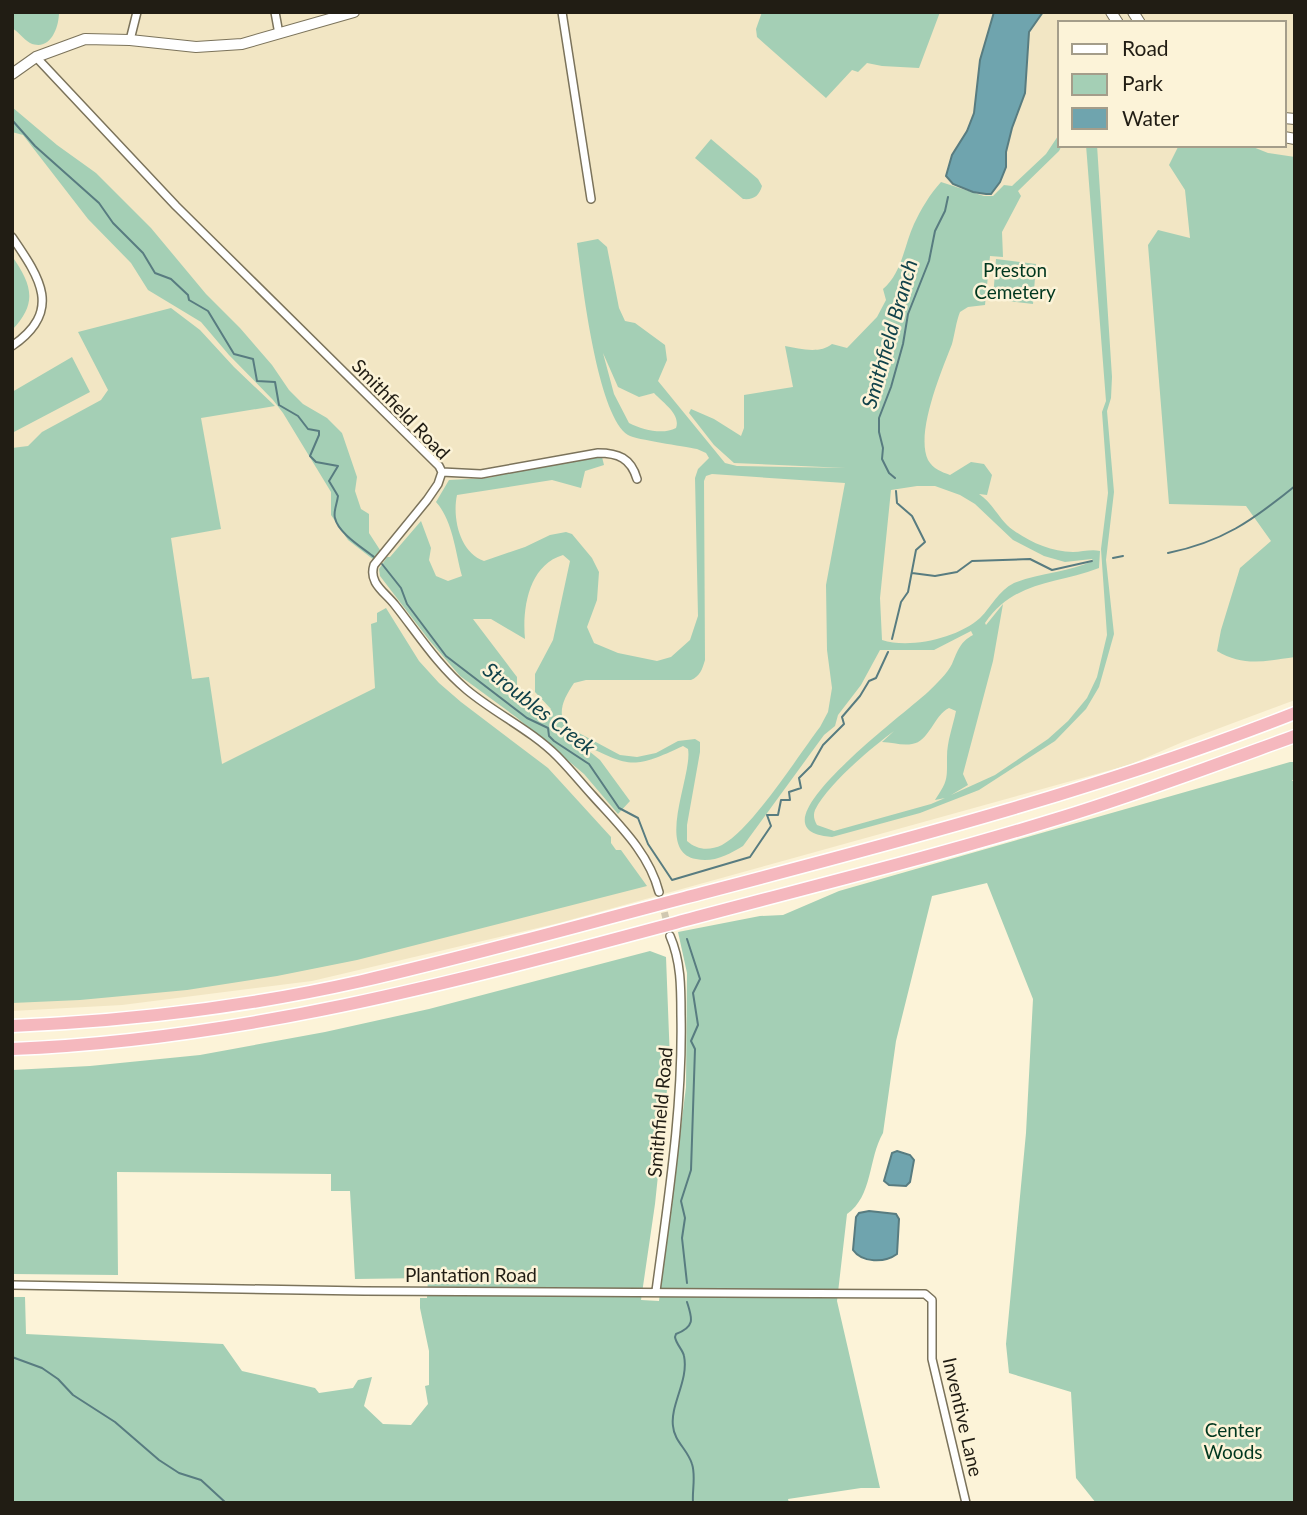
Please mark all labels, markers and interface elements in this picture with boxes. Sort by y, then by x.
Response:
legend [1058,21,1286,147]
text: Road [1122,35,1169,60]
text: Park [1122,70,1163,95]
text: Water [1122,105,1179,130]
water label: Smithfield Branch [855,256,922,411]
park label: Preston Cemetery [974,258,1056,303]
street label: Smithfield Road [348,354,455,464]
water label: Stroubles Creek [479,656,602,760]
street label: Smithfield Road [642,1046,677,1178]
street label: Plantation Road [405,1263,537,1286]
street label: Inventive Lane [939,1355,988,1479]
park label: Center Woods [1203,1418,1263,1463]

